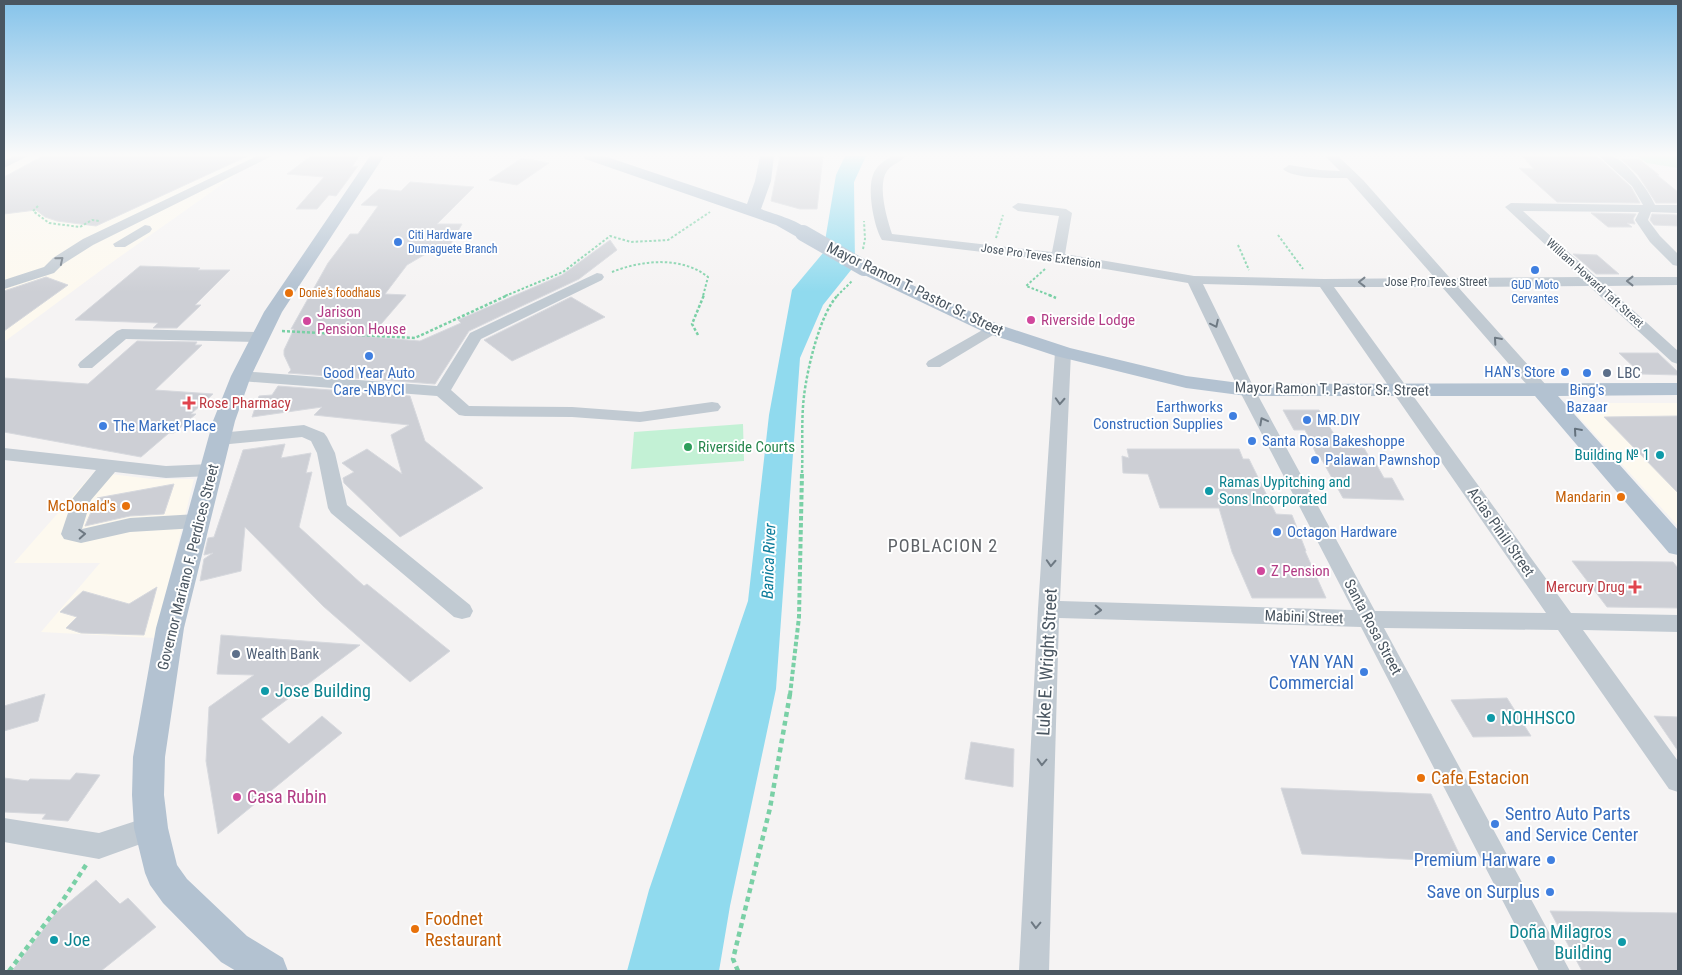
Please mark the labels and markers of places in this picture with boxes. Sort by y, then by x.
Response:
place label: Citi Hardware Dumaguete Branch [408,228,498,256]
marker: Citi Hardware Dumaguete Branch [392,236,404,248]
marker: GUD Moto Cervantes [1529,264,1541,276]
place label: GUD Moto Cervantes [1511,278,1559,306]
place label: Donie's foodhaus [299,286,380,300]
marker: Donie's foodhaus [283,287,295,299]
place label: Jarison Pension House [317,303,406,338]
place label: Riverside Lodge [1041,311,1135,329]
marker: Riverside Lodge [1025,314,1037,326]
marker: Jarison Pension House [301,315,313,327]
marker: Good Year Auto Care -NBYCI [363,350,375,362]
place label: HAN's Store [1484,363,1555,381]
place label: Good Year Auto Care -NBYCI [323,364,415,399]
place label: LBC [1617,364,1641,382]
marker: HAN's Store [1559,366,1571,378]
marker: Bing's Bazaar [1581,367,1593,379]
marker: LBC [1601,367,1613,379]
place label: Bing's Bazaar [1567,381,1608,416]
place label: Rose Pharmacy [199,394,291,412]
marker: Rose Pharmacy [183,397,195,409]
place label: Earthworks Construction Supplies [1093,398,1223,433]
marker: Earthworks Construction Supplies [1227,410,1239,422]
place label: MR.DIY [1317,411,1360,429]
marker: MR.DIY [1301,414,1313,426]
place label: The Market Place [113,417,216,435]
marker: The Market Place [97,420,109,432]
place label: Santa Rosa Bakeshoppe [1262,432,1405,450]
marker: Santa Rosa Bakeshoppe [1246,435,1258,447]
place label: Riverside Courts [698,438,795,456]
marker: Riverside Courts [682,441,694,453]
place label: Building № 1 [1575,446,1650,464]
marker: Building № 1 [1654,449,1666,461]
place label: Palawan Pawnshop [1325,451,1440,469]
marker: Palawan Pawnshop [1309,454,1321,466]
place label: Ramas Uypitching and Sons Incorporated [1219,473,1350,508]
marker: Ramas Uypitching and Sons Incorporated [1203,485,1215,497]
place label: Mandarin [1555,488,1611,506]
marker: Mandarin [1615,491,1627,503]
place label: McDonald's [47,497,116,515]
marker: McDonald's [120,500,132,512]
place label: Octagon Hardware [1287,523,1397,541]
marker: Octagon Hardware [1271,526,1283,538]
place label: Z Pension [1271,562,1330,580]
marker: Z Pension [1255,565,1267,577]
place label: Mercury Drug [1546,578,1625,596]
marker: Mercury Drug [1629,581,1641,593]
place label: Wealth Bank [246,645,320,663]
marker: Wealth Bank [230,648,242,660]
place label: YAN YAN Commercial [1269,651,1354,693]
marker: YAN YAN Commercial [1358,666,1370,678]
place label: Jose Building [275,680,371,701]
marker: Jose Building [259,685,271,697]
place label: NOHHSCO [1501,707,1576,728]
marker: NOHHSCO [1485,712,1497,724]
place label: Cafe Estacion [1431,767,1529,788]
marker: Cafe Estacion [1415,772,1427,784]
place label: Casa Rubin [247,786,327,807]
marker: Casa Rubin [231,791,243,803]
place label: Sentro Auto Parts and Service Center [1505,803,1639,845]
marker: Sentro Auto Parts and Service Center [1489,818,1501,830]
place label: Premium Harware [1414,849,1541,870]
marker: Premium Harware [1545,854,1557,866]
place label: Save on Surplus [1427,881,1540,902]
marker: Save on Surplus [1544,886,1556,898]
place label: Foodnet Restaurant [425,908,502,950]
place label: Doña Milagros Building [1509,921,1612,963]
marker: Foodnet Restaurant [409,923,421,935]
place label: Joe [64,929,90,950]
marker: Joe [48,934,60,946]
marker: Doña Milagros Building [1616,936,1628,948]

